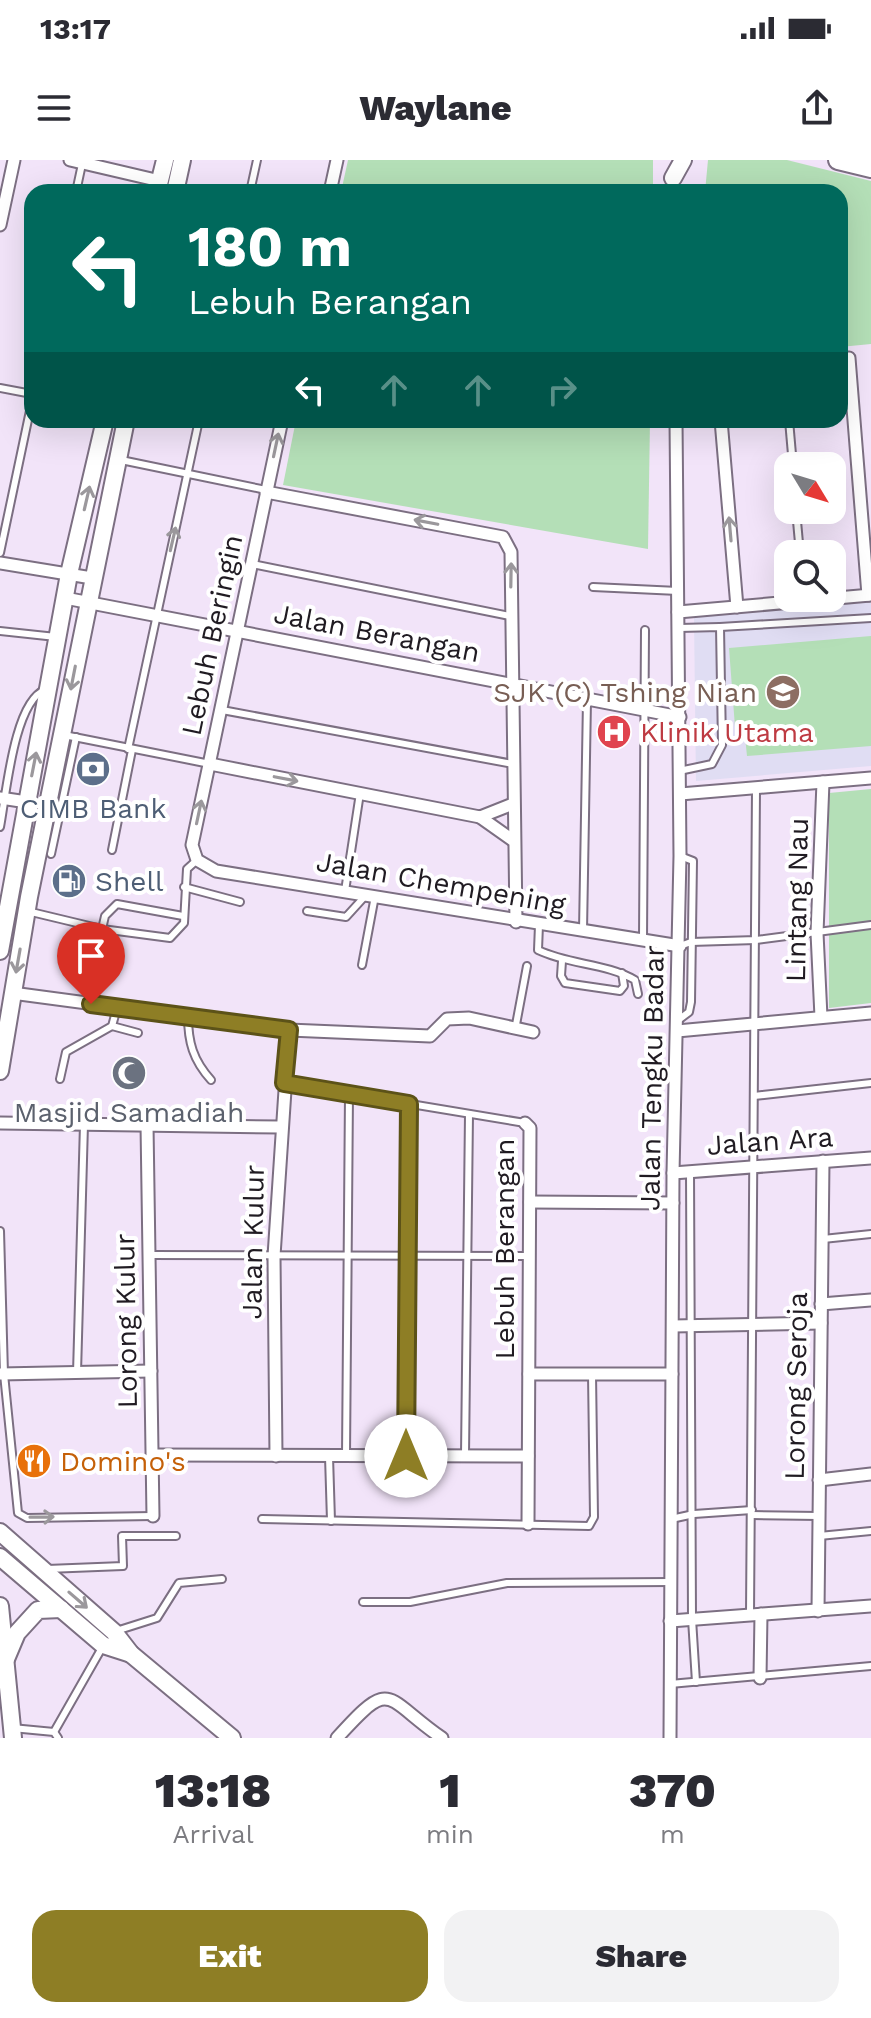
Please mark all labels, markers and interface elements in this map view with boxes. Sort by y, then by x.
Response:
text: 13:17 [40,11,111,46]
icon: menu [32,86,76,130]
icon: share [795,86,839,130]
text: Waylane [359,87,512,129]
text: 180 m [188,214,352,280]
icon: left [56,216,160,320]
text: Lebuh Berangan [188,281,472,323]
icon: left [288,368,332,412]
icon: ahead [372,368,416,412]
icon: ahead [456,368,500,412]
icon: right [540,368,584,412]
one-way arrow [269,432,284,458]
north arrow [774,452,846,524]
map controls [774,452,846,612]
one-way arrow [80,486,95,511]
one-way arrow [414,514,440,529]
one-way arrow [722,516,737,543]
one-way arrow [166,527,181,552]
street label: Lebuh Beringin [175,532,249,738]
button: search [774,540,846,612]
one-way arrow [503,562,519,589]
street label: Jalan Berangan [271,597,483,669]
one-way arrow [64,665,79,691]
school or university icon: SJK (C) Tshing Nian [764,673,802,711]
place label: SJK (C) Tshing Nian [493,676,757,709]
hospital icon: Klinik Utama [595,713,633,751]
place label: Klinik Utama [640,716,814,749]
bank icon: CIMB Bank [74,750,112,788]
one-way arrow [27,752,42,777]
one-way arrow [273,772,299,787]
place label: CIMB Bank [20,792,166,825]
one-way arrow [193,800,208,825]
street label: Lintang Nau [779,818,815,982]
street label: Jalan Chempening [314,845,568,921]
fuel station icon: Shell [50,862,88,900]
place label: Shell [95,865,164,898]
pin [57,922,125,1004]
icon: arrive [69,934,113,978]
street label: Jalan Tengku Badar [633,945,671,1211]
one-way arrow [9,948,24,973]
mosque icon: Masjid Samadiah [110,1054,148,1092]
place label: Masjid Samadiah [14,1096,244,1129]
street label: Jalan Ara [706,1120,835,1162]
street label: Lebuh Berangan [488,1139,521,1359]
street label: Jalan Kulur [235,1164,271,1320]
street label: Lorong Kulur [108,1233,144,1409]
street label: Lorong Seroja [778,1292,814,1480]
position arrow [364,1414,448,1498]
restaurant icon: Domino's [15,1442,53,1480]
place label: Domino's [60,1445,186,1478]
one-way arrow [28,1510,55,1525]
one-way arrow [68,1591,88,1609]
text: 13:18 [155,1762,271,1819]
text: 1 [439,1762,461,1819]
text: 370 [629,1762,716,1819]
text: Arrival [172,1819,254,1849]
text: min [426,1819,474,1849]
text: m [660,1819,685,1849]
button: Exit [32,1910,428,2002]
button: Share [444,1910,839,2002]

